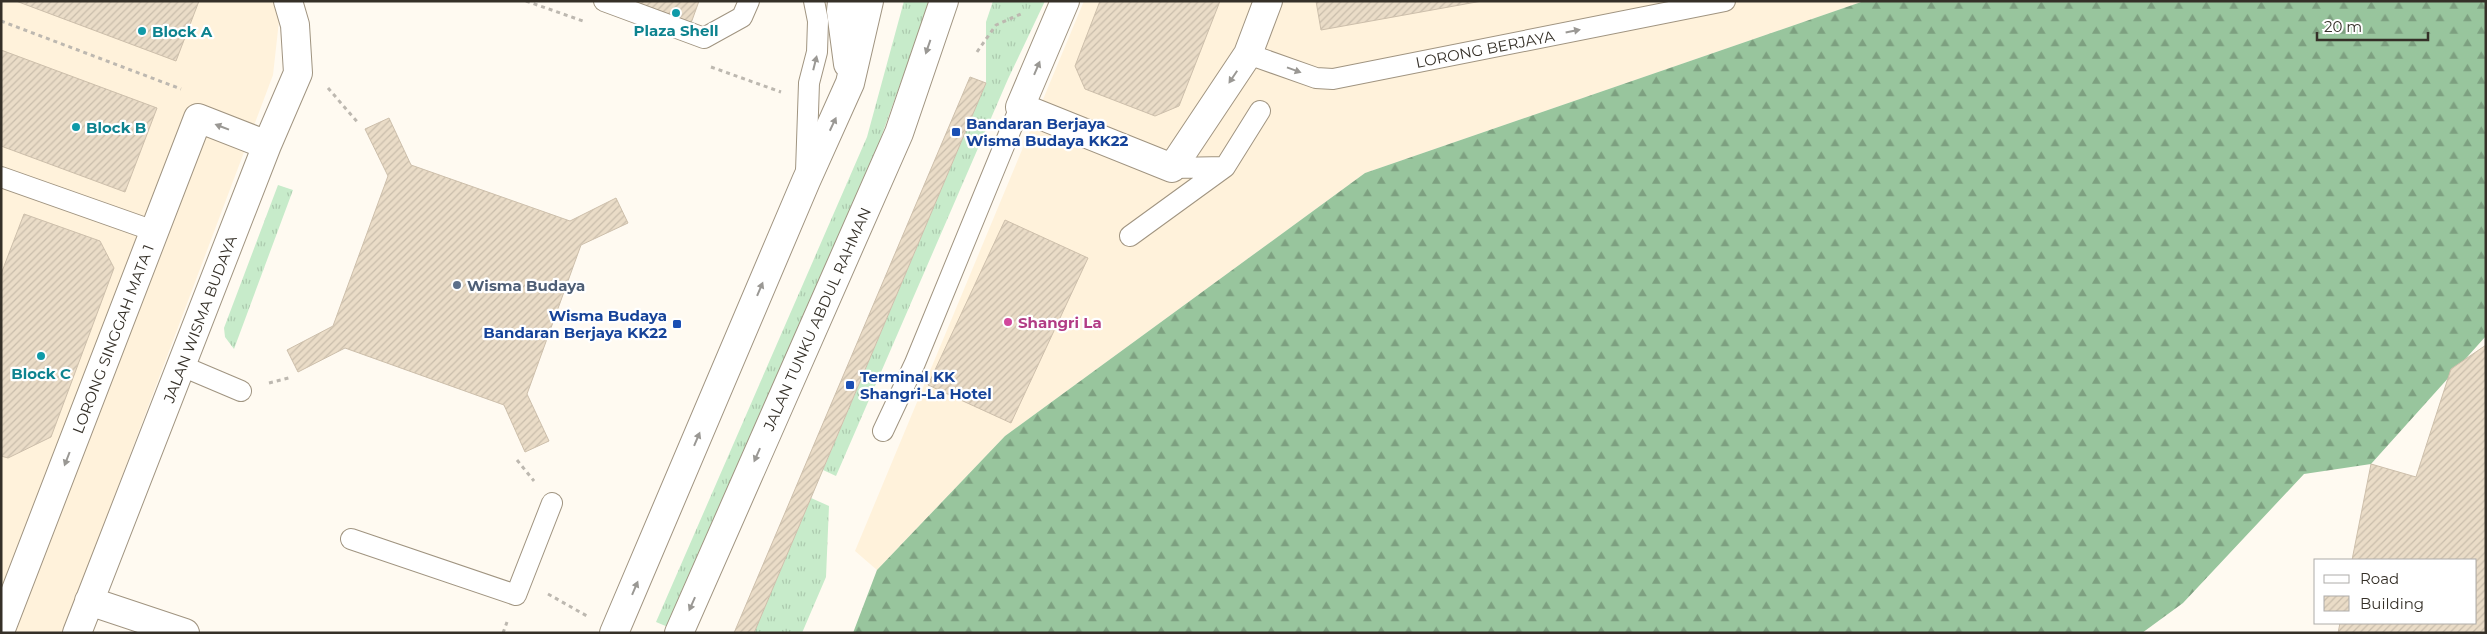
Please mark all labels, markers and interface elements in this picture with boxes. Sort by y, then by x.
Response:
marker: Plaza Shell [670,7,682,19]
scale bar [2317,10,2428,42]
text: 20 m [2324,17,2362,36]
place label: Plaza Shell [634,21,718,40]
place label: Block A [152,22,213,41]
marker: Block A [136,25,148,37]
street label: LORONG BERJAYA [1414,26,1556,72]
one-way arrow [1565,27,1581,35]
one-way arrow [924,40,931,55]
one-way arrow [811,55,819,70]
one-way arrow [1033,61,1041,75]
one-way arrow [1287,66,1302,74]
one-way arrow [1228,70,1237,83]
place label: Bandaran Berjaya Wisma Budaya KK22 [966,114,1129,150]
one-way arrow [829,117,837,131]
place label: Block B [86,118,146,137]
marker: Block B [70,121,82,133]
one-way arrow [214,123,229,131]
marker: Bandaran Berjaya Wisma Budaya KK22 [950,126,962,138]
street label: JALAN TUNKU ABDUL RAHMAN [759,204,875,435]
street label: JALAN WISMA BUDAYA [159,232,241,406]
street label: LORONG SINGGAH MATA 1 [68,242,158,436]
place label: Wisma Budaya [467,276,585,295]
marker: Wisma Budaya [451,279,463,291]
one-way arrow [757,282,765,296]
place label: Wisma Budaya Bandaran Berjaya KK22 [483,306,667,342]
place label: Shangri La [1018,313,1102,332]
marker: Shangri La [1002,316,1014,328]
marker: Wisma Budaya Bandaran Berjaya KK22 [671,318,683,330]
marker: Block C [35,350,47,362]
place label: Block C [11,364,71,383]
place label: Terminal KK Shangri-La Hotel [860,367,992,403]
marker: Terminal KK Shangri-La Hotel [844,379,856,391]
one-way arrow [694,432,702,446]
one-way arrow [753,448,761,462]
one-way arrow [63,452,71,467]
legend [2314,559,2477,624]
text: Road [2360,569,2399,588]
one-way arrow [631,581,639,595]
text: Building [2360,594,2424,613]
one-way arrow [687,597,695,611]

